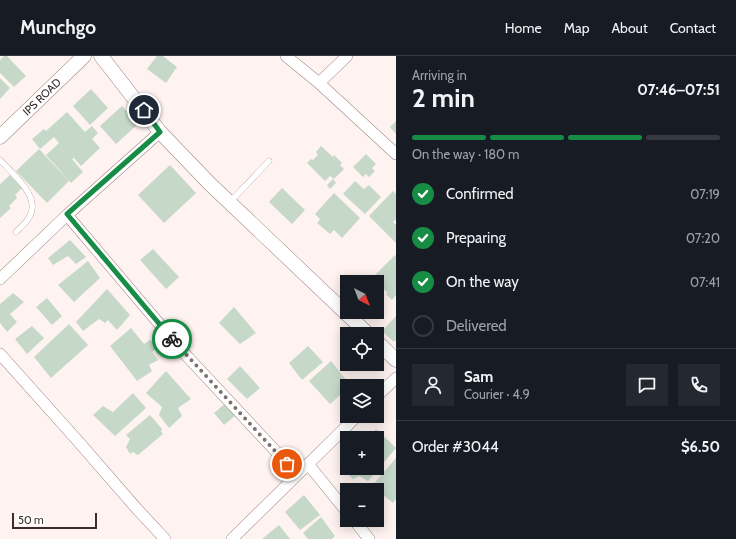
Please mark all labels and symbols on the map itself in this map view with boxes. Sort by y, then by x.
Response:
street label: IPS ROAD [20,75,64,118]
pin [127,93,161,127]
north arrow [340,275,384,319]
courier [152,319,192,359]
pin [270,447,304,481]
scale bar [12,511,97,530]

